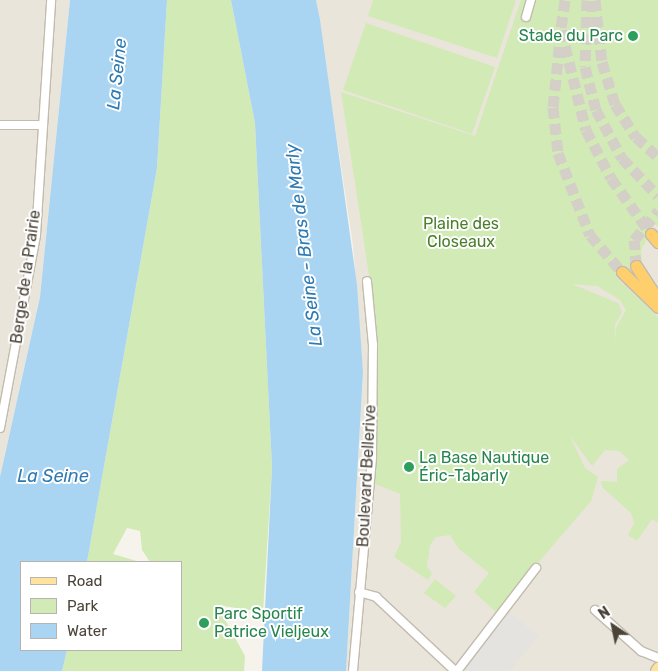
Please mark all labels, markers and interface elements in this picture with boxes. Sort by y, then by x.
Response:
place label: Stade du Parc [519,26,623,46]
marker: Stade du Parc [627,30,639,42]
water label: La Seine [103,37,131,111]
water label: La Seine - Bras de Marly [281,143,327,347]
street label: Berge de la Prairie [7,209,45,345]
park label: Plaine des Closeaux [423,214,499,252]
street label: Boulevard Bellerive [354,404,380,548]
place label: La Base Nautique Éric-Tabarly [419,448,549,486]
marker: La Base Nautique Éric-Tabarly [403,461,415,473]
water label: La Seine [17,465,89,487]
legend [20,561,182,651]
text: Road [67,572,103,590]
text: Park [67,597,98,615]
north arrow [588,601,638,651]
text: N [595,603,613,623]
place label: Parc Sportif Patrice Vieljeux [214,604,329,642]
marker: Parc Sportif Patrice Vieljeux [198,617,210,629]
text: Water [67,622,107,640]

